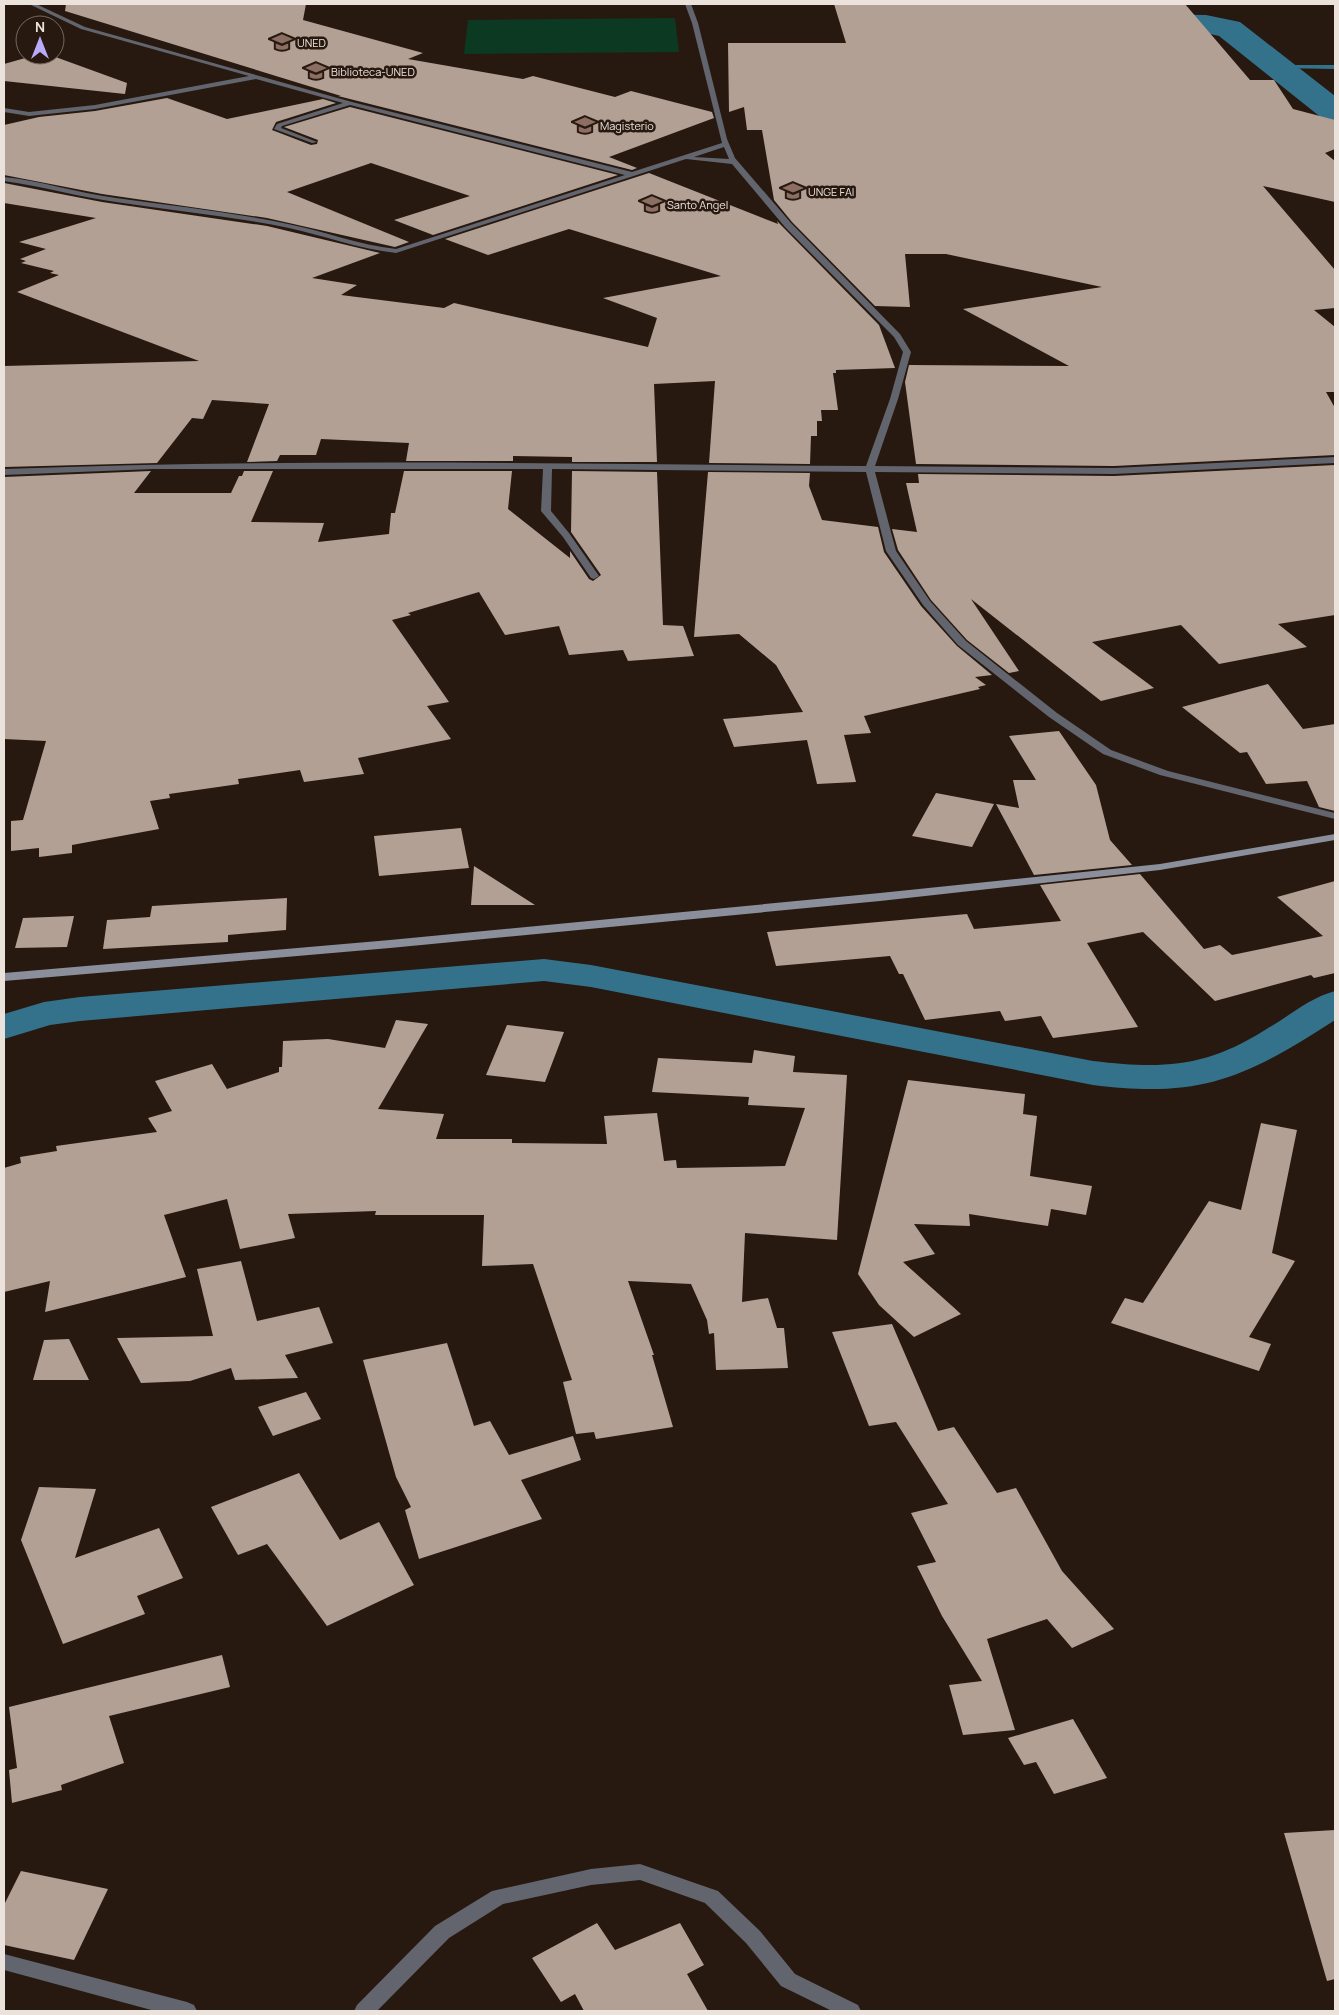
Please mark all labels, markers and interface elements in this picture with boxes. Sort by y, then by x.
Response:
north arrow [15,15,65,65]
text: N [35,17,45,36]
school or university icon: UNED [271,31,293,53]
place label: UNED [297,35,326,50]
school or university icon: Biblioteca-UNED [305,60,327,82]
place label: Biblioteca-UNED [331,64,415,79]
school or university icon: Magisterio [574,114,596,136]
place label: Magisterio [600,118,654,133]
school or university icon: UNGE FAI [782,180,804,202]
place label: UNGE FAI [808,184,854,199]
school or university icon: Santo Angel [641,193,663,215]
place label: Santo Angel [667,197,728,212]

